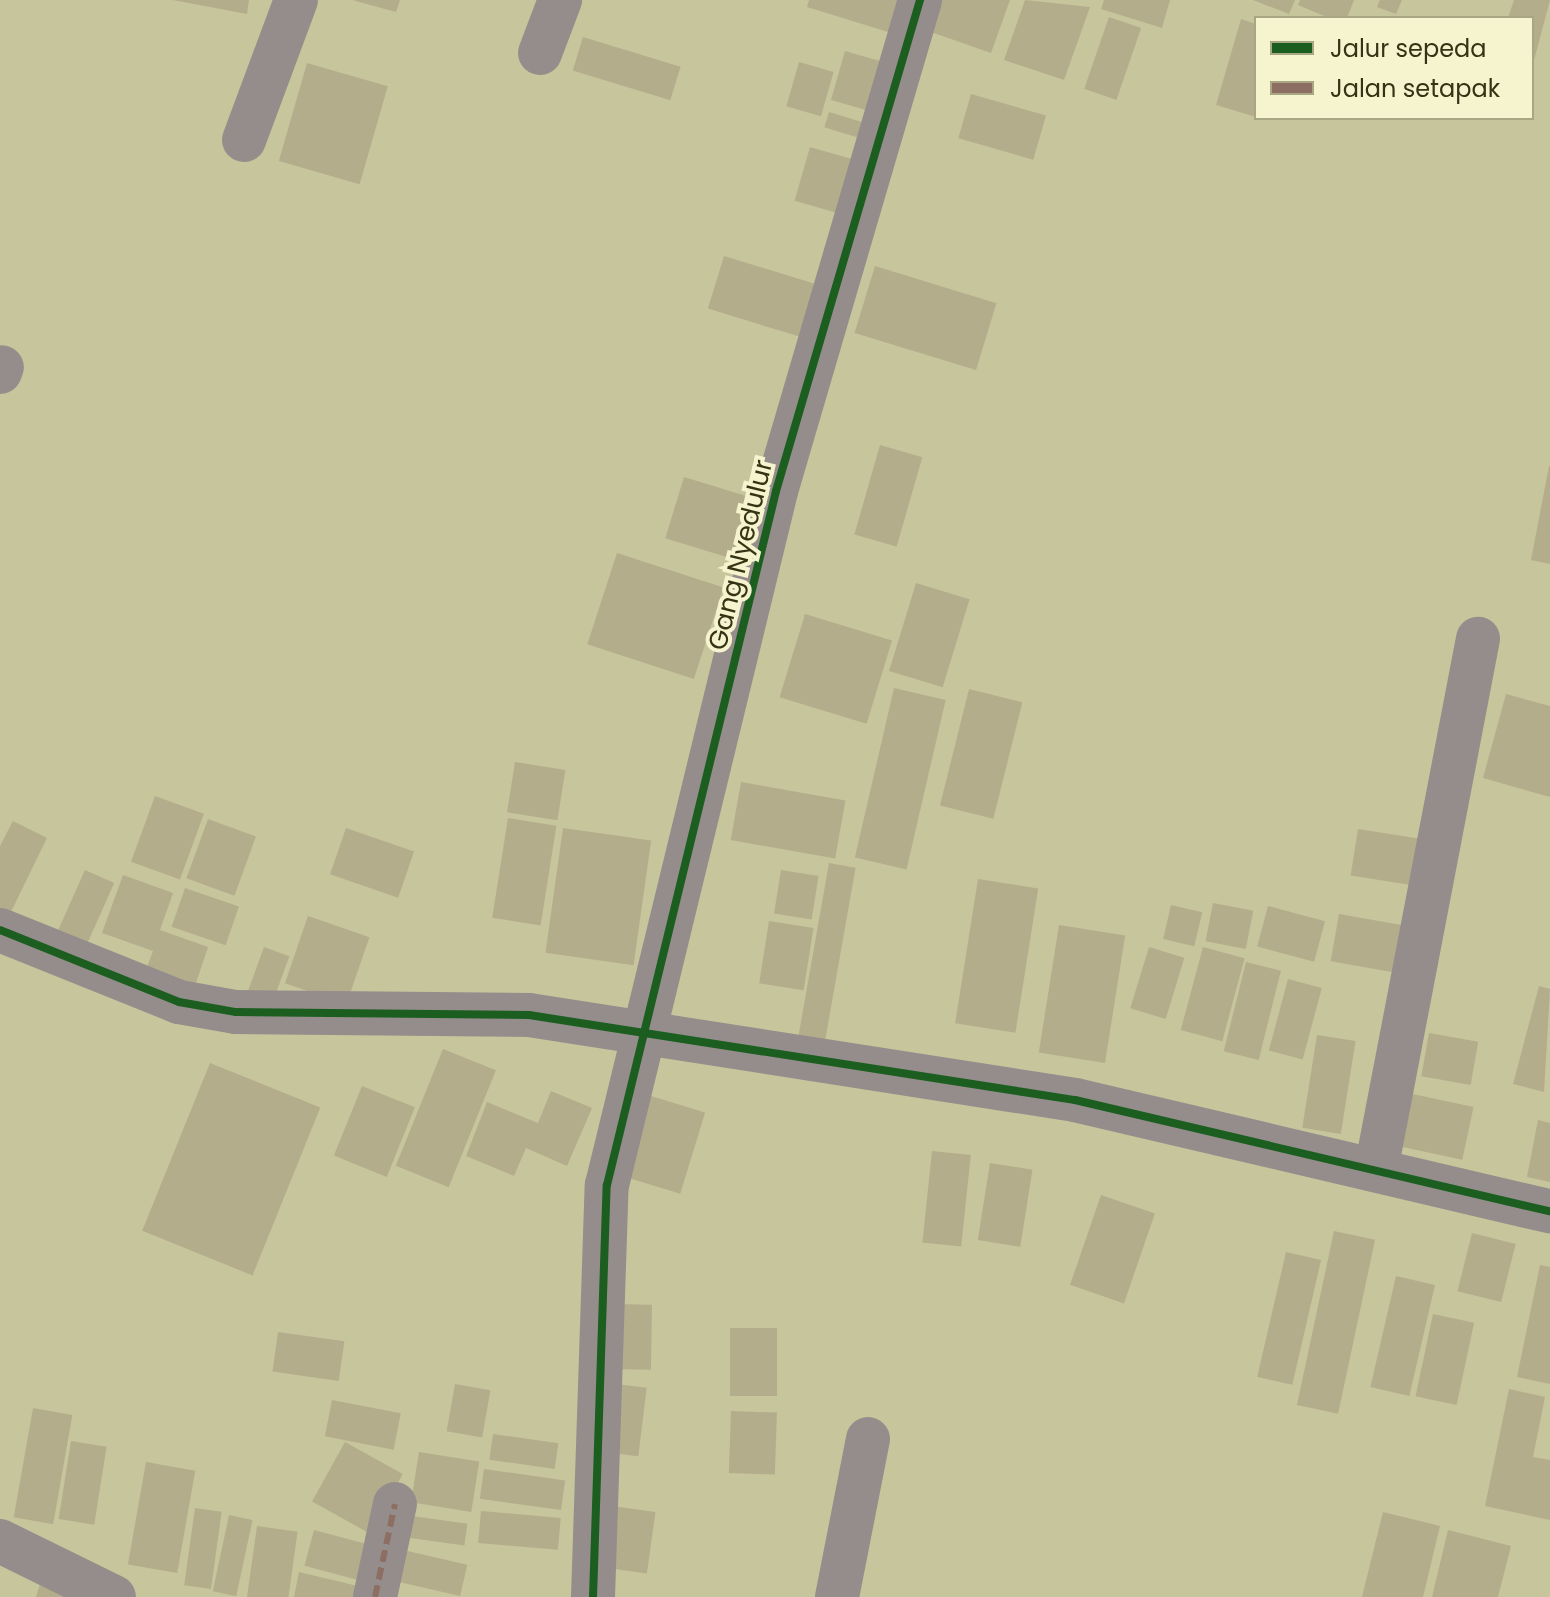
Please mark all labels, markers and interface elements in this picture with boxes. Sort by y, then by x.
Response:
legend [1254,16,1534,120]
text: Jalur sepeda [1330,32,1487,65]
text: Jalan setapak [1330,72,1500,105]
street label: Gang Nyedulur [702,457,780,653]

